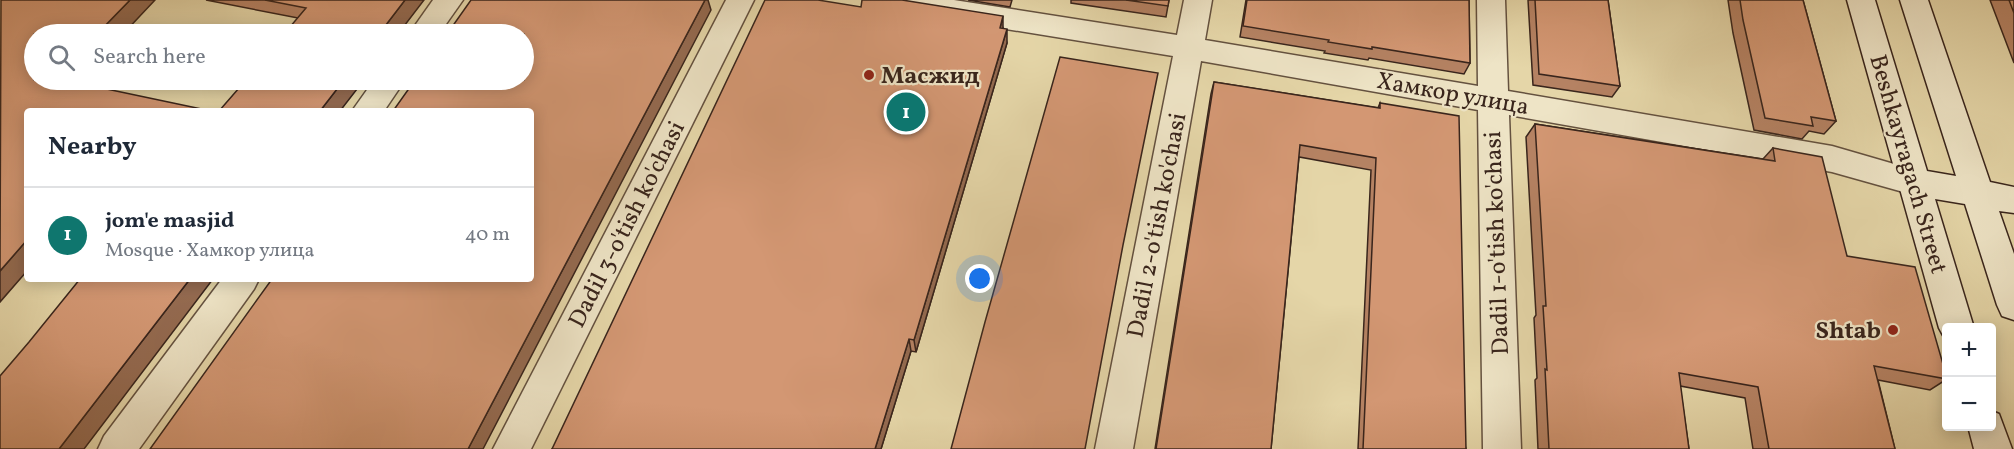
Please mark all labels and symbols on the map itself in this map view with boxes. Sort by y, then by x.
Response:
street label: Beshkayragach Street [1860,51,1955,278]
place label: Масжид [881,60,980,94]
street label: Хамкор улица [1374,65,1532,125]
marker: Масжид [862,68,876,82]
pin: 1 [886,90,926,134]
street label: Dadil 2-o'tish ko'chasi [1119,110,1196,341]
street label: Dadil 3-o'tish ko'chasi [561,116,695,334]
street label: Dadil 1-o'tish ko'chasi [1477,130,1519,356]
your location [965,264,994,293]
place label: Shtab [1816,315,1881,349]
marker: Shtab [1886,323,1900,337]

